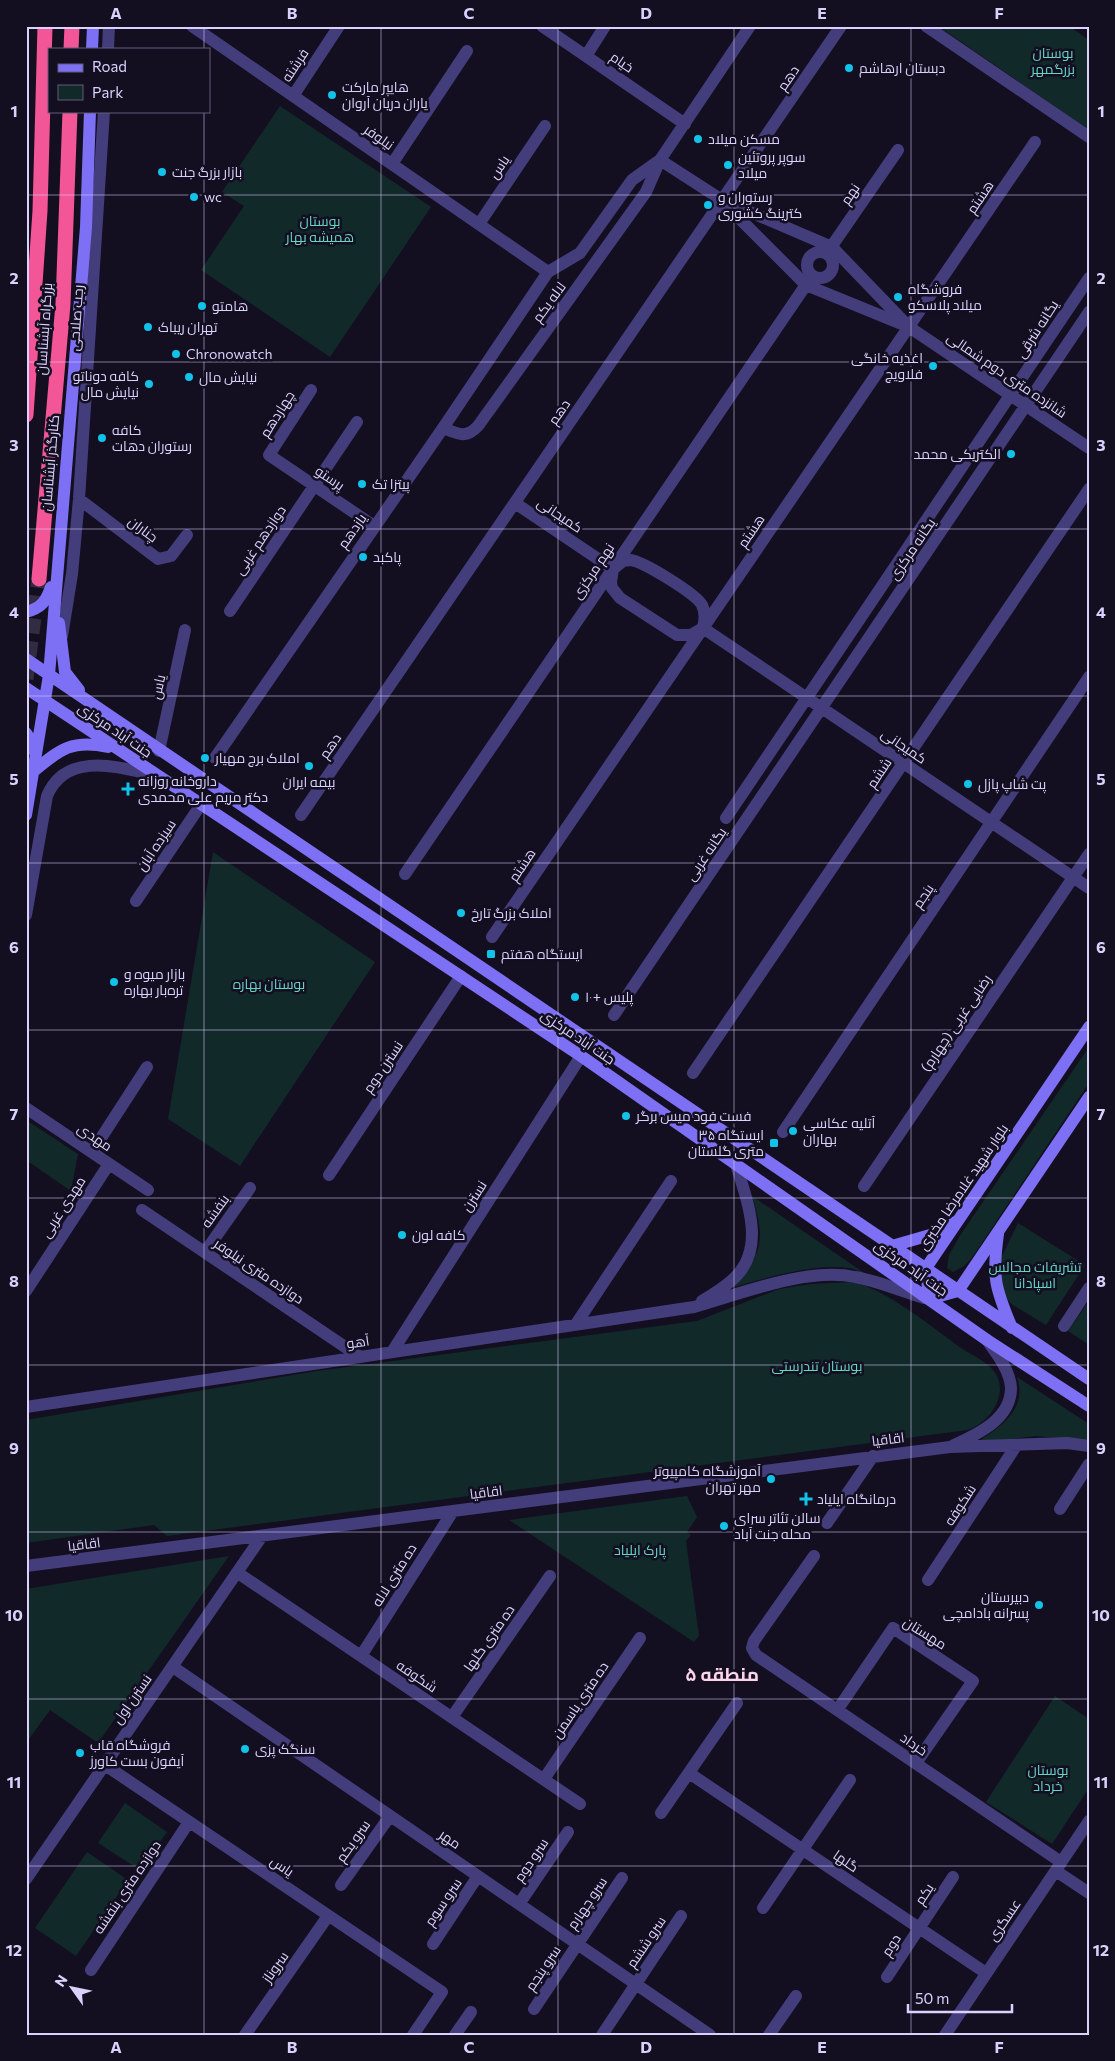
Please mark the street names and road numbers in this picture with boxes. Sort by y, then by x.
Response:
street label: فرشته [277,45,312,85]
street label: خیام [606,48,637,77]
street label: دهم [773,62,804,95]
street label: نیلوفر [360,120,398,153]
street label: یاس [485,151,513,182]
street label: هشتم [962,177,999,218]
street label: نهم [836,180,865,209]
street label: لاله یکم [528,278,571,326]
street label: بزرگراه آبشناسان [32,282,55,376]
street label: رجب صلاحی [65,284,86,352]
street label: یگانه شرقی [1012,296,1062,361]
street label: شانزده متری دوم شمالی [943,328,1070,423]
street label: چهاردهم [256,387,299,441]
street label: دهم [544,396,575,429]
street label: کنارگذر آبشناسان [37,414,62,512]
street label: پرستو [311,462,348,495]
street label: کمیجانی [534,493,586,536]
street label: دوازدهم غربی [230,502,291,579]
street label: یازدهم [334,510,371,553]
street label: هشتم [733,511,770,552]
street label: چناران [124,512,162,547]
street label: یگانه مرکزی [885,514,939,583]
street label: نهم مرکزی [568,540,619,603]
street label: یاس [147,673,168,701]
street label: جنت آباد مرکزی [75,699,156,761]
street label: کمیجانی [878,724,930,767]
street label: دهم [315,730,346,763]
street label: ششم [862,754,896,792]
street label: سیزده آبان [132,816,179,874]
street label: یگانه غربی [682,824,730,884]
street label: هشتم [504,845,541,886]
street label: پنجم [908,880,939,912]
street label: رضایی غربی (چهارم) [917,971,996,1076]
street label: جنت آباد مرکزی [538,1006,619,1068]
street label: نسترن دوم [359,1037,408,1097]
street label: مهدی [75,1119,116,1154]
street label: بلوار شهید غلامرضا مخبری [914,1120,1011,1253]
street label: مهدی غربی [37,1173,89,1241]
street label: نسترن [457,1177,490,1214]
street label: بنفشه [197,1191,232,1231]
street label: دوازده متری نیلوفر [210,1234,308,1307]
street label: جنت آباد مرکزی [871,1236,951,1299]
street label: آهو [345,1331,371,1352]
street label: اقاقیا [870,1428,905,1449]
street label: اقاقیا [468,1481,503,1502]
street label: شکوفه [940,1481,979,1528]
street label: اقاقیا [66,1533,101,1554]
street label: ده متری لاله [368,1540,420,1609]
street label: ده متری گلها [459,1601,518,1674]
street label: مهستان [900,1613,950,1652]
street label: شکوفه [394,1656,441,1695]
street label: ده متری یاسمن [548,1658,611,1741]
street label: نسترن اول [108,1671,156,1727]
street label: خرداد [897,1728,931,1759]
street label: سرو یکم [332,1816,375,1866]
street label: مهر [435,1825,464,1852]
street label: سرو دوم [510,1835,553,1886]
street label: دوازده متری بنفشه [89,1837,164,1937]
street label: گلها [830,1846,862,1875]
street label: یاس [267,1852,298,1880]
street label: سرو چهارم [563,1873,612,1933]
street label: سرو سوم [420,1874,466,1930]
street label: یکم [910,1880,939,1909]
street label: عسگری [983,1895,1024,1944]
street label: سرو ششم [622,1913,671,1972]
street label: دوم [877,1930,906,1960]
street label: سرو پنجم [521,1942,566,1995]
street label: سروناز [257,1948,292,1987]

